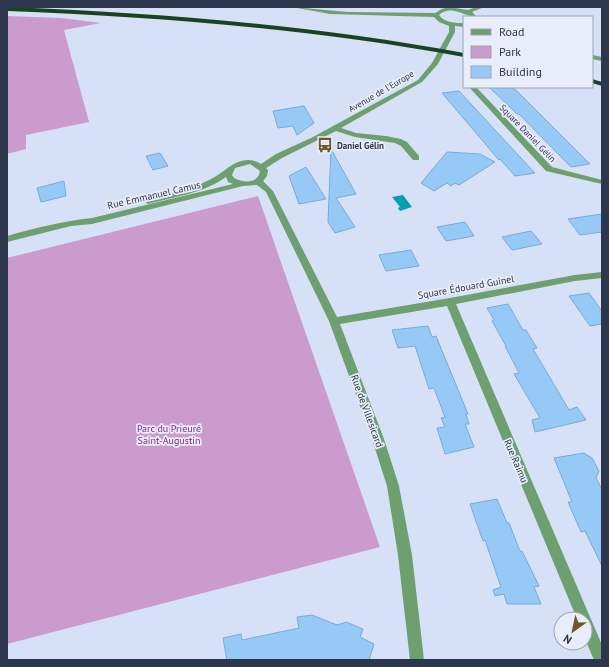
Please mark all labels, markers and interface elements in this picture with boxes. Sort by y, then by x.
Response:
legend [463,16,593,88]
text: Road [499,24,524,39]
text: Park [499,44,521,59]
text: Building [499,64,542,79]
street label: Avenue de l'Europe [346,68,416,114]
street label: Square Daniel Gélin [498,102,559,164]
bus stop icon: Daniel Gélin [316,136,334,154]
place label: Daniel Gélin [337,140,384,151]
street label: Rue Emmanuel Camus [106,178,202,212]
street label: Square Édouard Guinel [417,272,515,302]
street label: Rue de Villesicard [348,373,386,449]
park label: Parc du Prieuré Saint-Augustin [137,422,201,447]
street label: Rue Raimu [501,437,531,485]
north arrow [553,611,593,651]
text: N [561,632,574,647]

